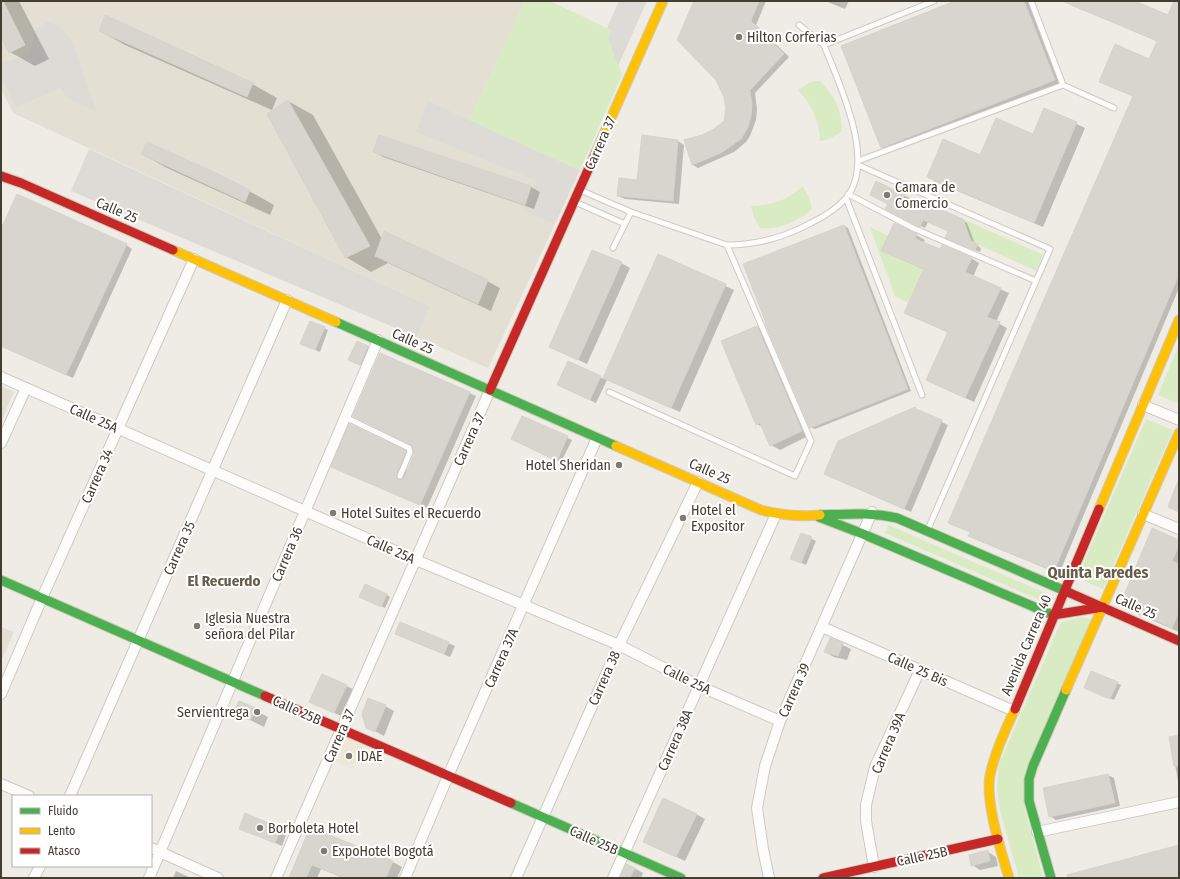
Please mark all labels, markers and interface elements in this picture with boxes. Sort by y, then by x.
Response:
place label: Hilton Corferias [747,29,836,46]
marker: Hilton Corferias [734,32,744,42]
street label: Carrera 37 [581,114,620,173]
place label: Camara de Comercio [895,179,956,212]
marker: Camara de Comercio [882,190,892,200]
street label: Calle 25 [93,194,140,227]
street label: Calle 25 [389,325,436,358]
street label: Calle 25A [67,400,121,437]
street label: Carrera 37 [450,410,489,469]
street label: Carrera 34 [78,446,117,506]
street label: Calle 25 [686,455,733,488]
place label: Hotel Sheridan [525,457,611,474]
marker: Hotel Sheridan [614,460,624,470]
place label: Hotel el Expositor [691,502,745,535]
place label: Hotel Suites el Recuerdo [341,505,481,522]
marker: Hotel Suites el Recuerdo [328,508,338,518]
marker: Hotel el Expositor [678,513,688,523]
street label: Carrera 35 [160,518,199,578]
street label: Carrera 36 [268,524,307,584]
street label: Calle 25A [364,531,418,568]
district label: Quinta Paredes [1048,563,1148,582]
district label: El Recuerdo [187,572,261,590]
street label: Calle 25 [1112,590,1159,623]
street label: Avenida Carrera 40 [998,592,1055,698]
place label: Iglesia Nuestra señora del Pilar [205,610,295,643]
marker: Iglesia Nuestra señora del Pilar [192,621,202,631]
street label: Carrera 37A [481,625,522,691]
street label: Carrera 38 [585,648,624,708]
street label: Calle 25 Bis [885,649,951,690]
street label: Carrera 39 [775,660,814,720]
street label: Calle 25A [660,661,714,699]
street label: Calle 25B [270,692,324,729]
place label: Servientrega [177,704,249,721]
street label: Carrera 38A [654,706,697,774]
marker: Servientrega [252,707,262,717]
street label: Carrera 37 [320,707,359,766]
street label: Carrera 39A [868,709,909,776]
place label: IDAE [357,748,383,765]
marker: IDAE [344,751,354,761]
legend [12,795,152,867]
text: Fluido [48,804,78,818]
place label: Borboleta Hotel [268,820,359,837]
street label: Calle 25B [567,822,621,859]
marker: Borboleta Hotel [255,823,265,833]
text: Lento [48,824,75,838]
place label: ExpoHotel Bogotá [332,843,434,860]
street label: Calle 25B [895,843,949,870]
text: Atasco [48,844,80,858]
marker: ExpoHotel Bogotá [319,846,329,856]

